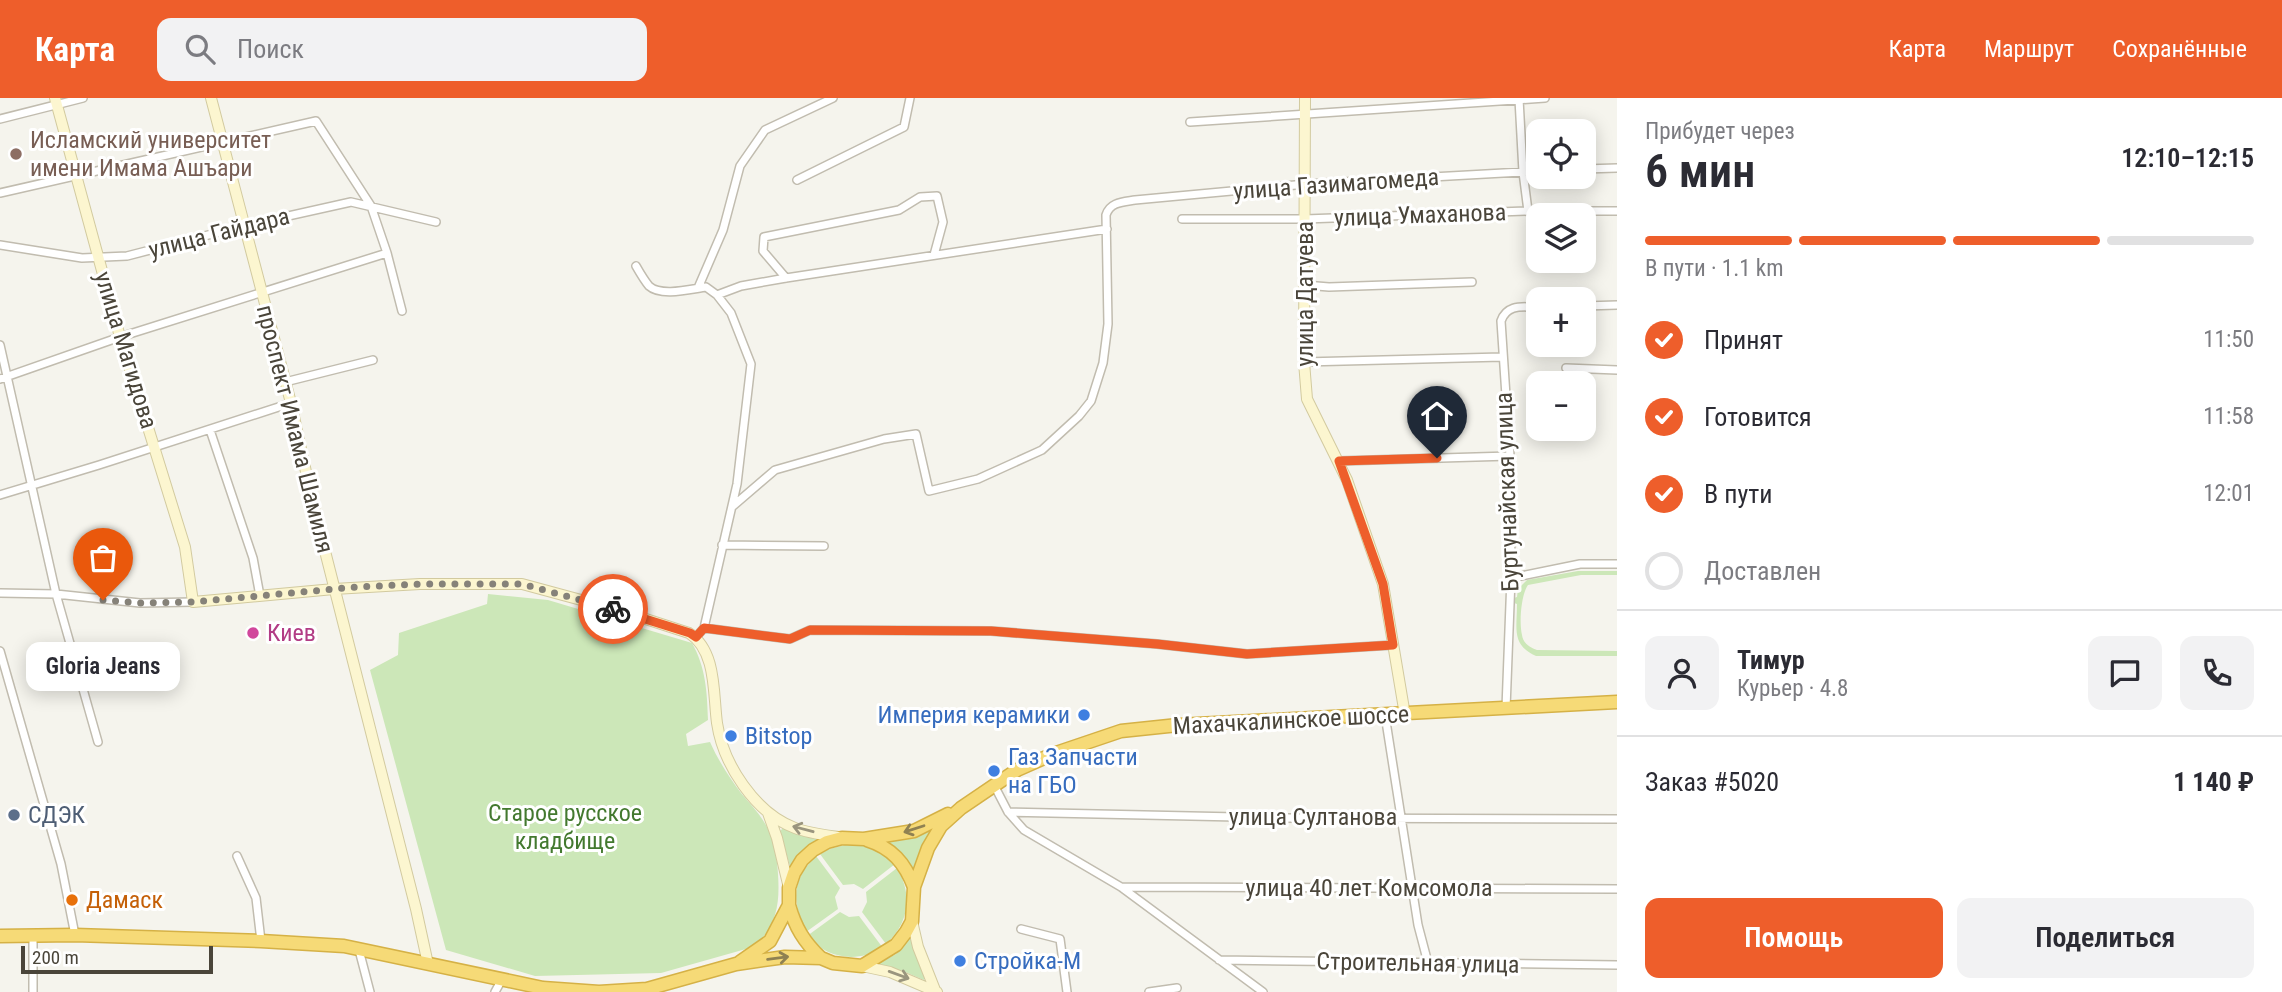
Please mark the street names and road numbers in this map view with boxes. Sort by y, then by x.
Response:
street label: улица Газимагомеда [1232,163,1440,205]
street label: улица Умаханова [1333,198,1507,232]
street label: улица Гайдара [146,202,292,264]
street label: улица Датуева [1291,221,1319,367]
street label: улица Магидова [89,268,163,432]
street label: проспект Имама Шамиля [251,302,339,556]
street label: Буртунайская улица [1490,392,1524,592]
street label: Махачкалинское шоссе [1172,700,1410,740]
street label: улица Султанова [1229,803,1397,831]
street label: улица 40 лет Комсомола [1246,874,1492,902]
street label: Строительная улица [1316,947,1520,979]

